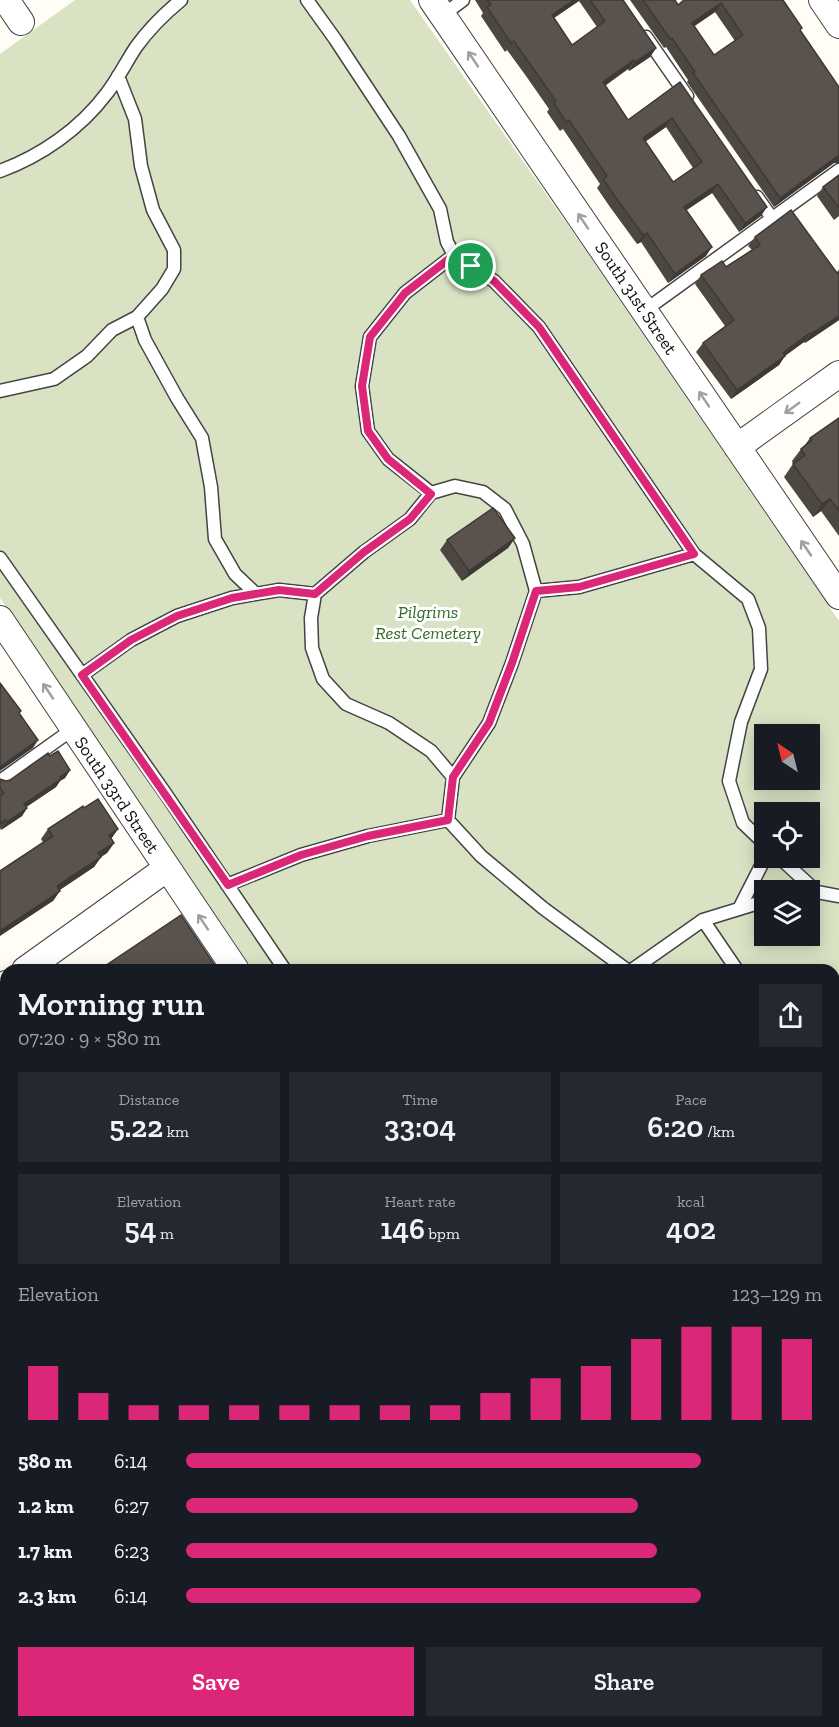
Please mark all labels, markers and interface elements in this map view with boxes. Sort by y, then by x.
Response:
one-way arrow [467,52,479,68]
one-way arrow [577,213,589,229]
street label: South 31st Street [590,237,682,359]
pin [445,240,496,291]
icon: arrive [454,249,487,282]
one-way arrow [698,391,710,408]
one-way arrow [784,402,800,414]
one-way arrow [800,540,812,556]
park label: Pilgrims Rest Cemetery [375,601,481,644]
one-way arrow [42,683,54,699]
north arrow [754,724,820,790]
map controls [754,724,820,946]
street label: South 33rd Street [70,732,164,858]
button: locate [754,802,820,868]
button: layers [754,880,820,946]
one-way arrow [197,915,209,931]
text: Morning run [18,984,204,1023]
button: share [759,984,822,1047]
text: 07:20 · 9 × 580 m [18,1026,160,1050]
text: Distance [119,1090,179,1109]
text: Time [402,1090,438,1109]
text: Pace [675,1090,707,1109]
text: 5.22 [109,1109,163,1145]
text: 33:04 [384,1109,456,1145]
text: 6:20 [647,1109,704,1145]
text: km [163,1122,189,1141]
text: /km [704,1122,735,1141]
text: Elevation [117,1192,181,1211]
text: Heart rate [384,1192,456,1211]
text: kcal [677,1192,705,1211]
text: 54 [124,1211,156,1247]
text: 146 [380,1211,425,1247]
text: 402 [666,1211,716,1247]
text: m [156,1224,174,1243]
text: bpm [425,1224,460,1243]
text: Elevation [18,1282,99,1306]
text: 123–129 m [732,1282,822,1306]
text: 580 m [18,1449,72,1473]
text: 6:14 [114,1449,148,1473]
text: 1.2 km [18,1494,74,1518]
text: 6:27 [114,1494,149,1518]
text: 1.7 km [18,1539,72,1563]
text: 6:23 [114,1539,149,1563]
text: 2.3 km [18,1584,76,1608]
text: 6:14 [114,1584,148,1608]
button: Save [18,1647,414,1716]
button: Share [426,1647,822,1716]

